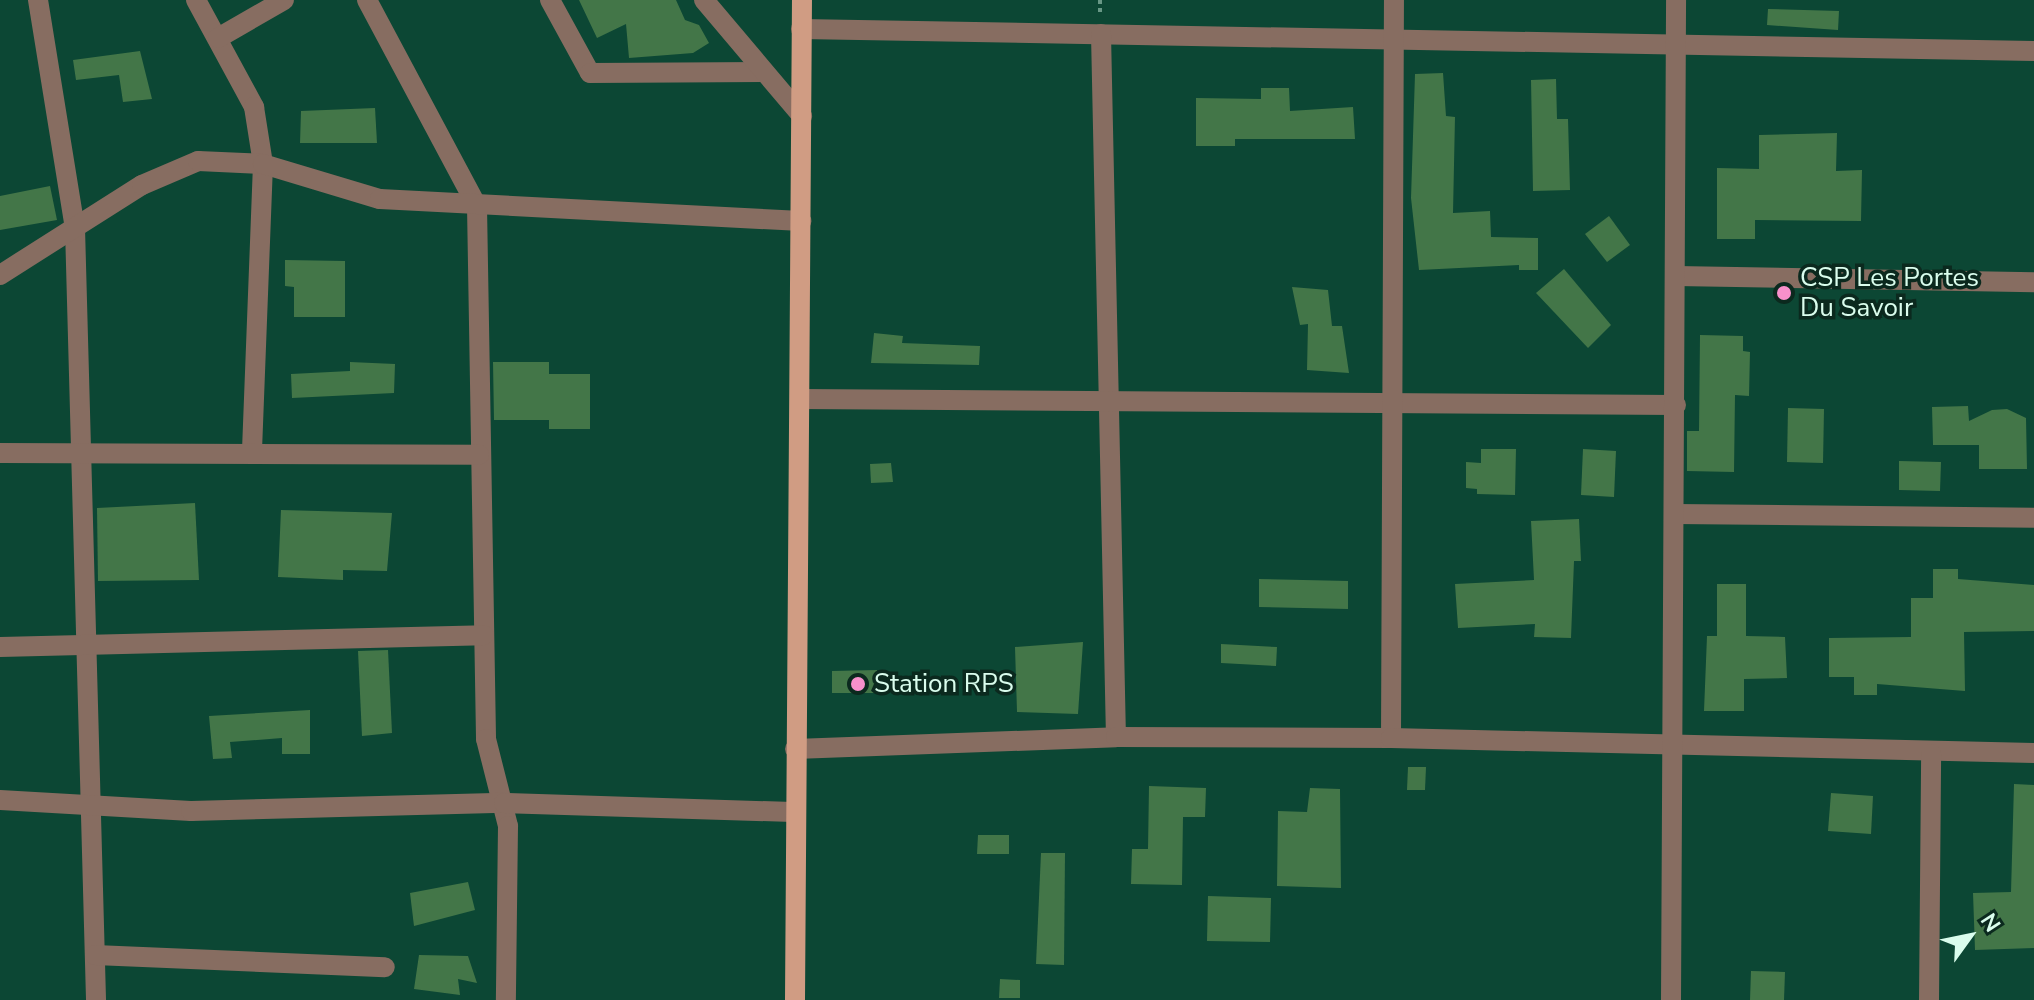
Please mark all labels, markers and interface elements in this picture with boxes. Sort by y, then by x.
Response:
place label: CSP Les Portes Du Savoir [1800,262,1979,324]
marker: CSP Les Portes Du Savoir [1775,284,1793,302]
place label: Station RPS [874,668,1014,700]
marker: Station RPS [849,675,867,693]
north arrow [1930,896,2010,976]
text: N [1973,908,2007,938]

